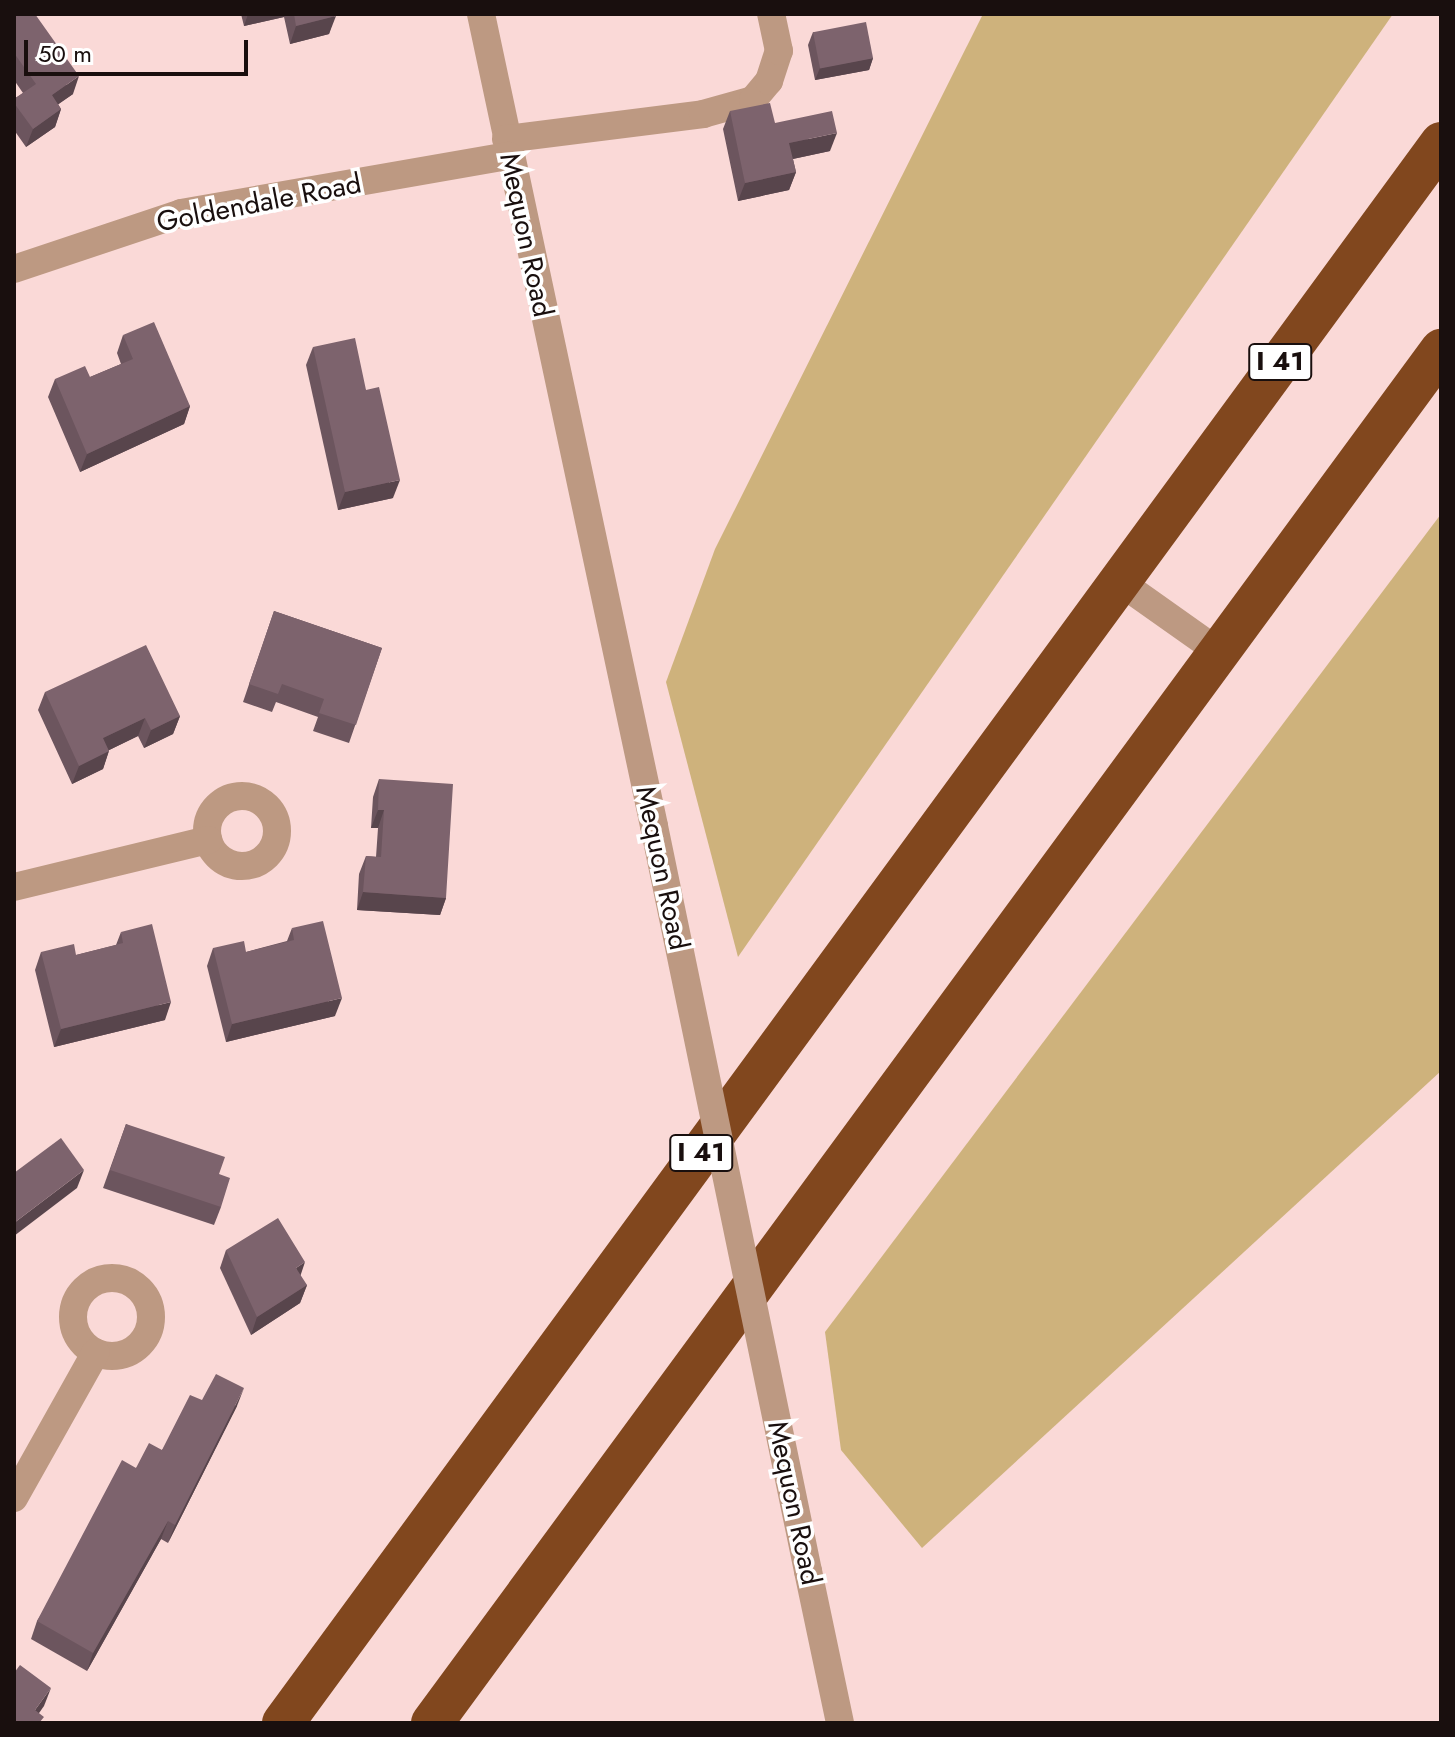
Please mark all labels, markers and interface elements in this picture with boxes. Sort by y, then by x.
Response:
scale bar [28,24,252,74]
text: 50 m [38,36,92,71]
street label: Mequon Road [492,150,560,320]
street label: Goldendale Road [154,167,364,239]
road number: I 41 [1248,340,1312,384]
street label: Mequon Road [628,783,696,953]
road number: I 41 [669,1131,733,1175]
street label: Mequon Road [760,1418,828,1588]

